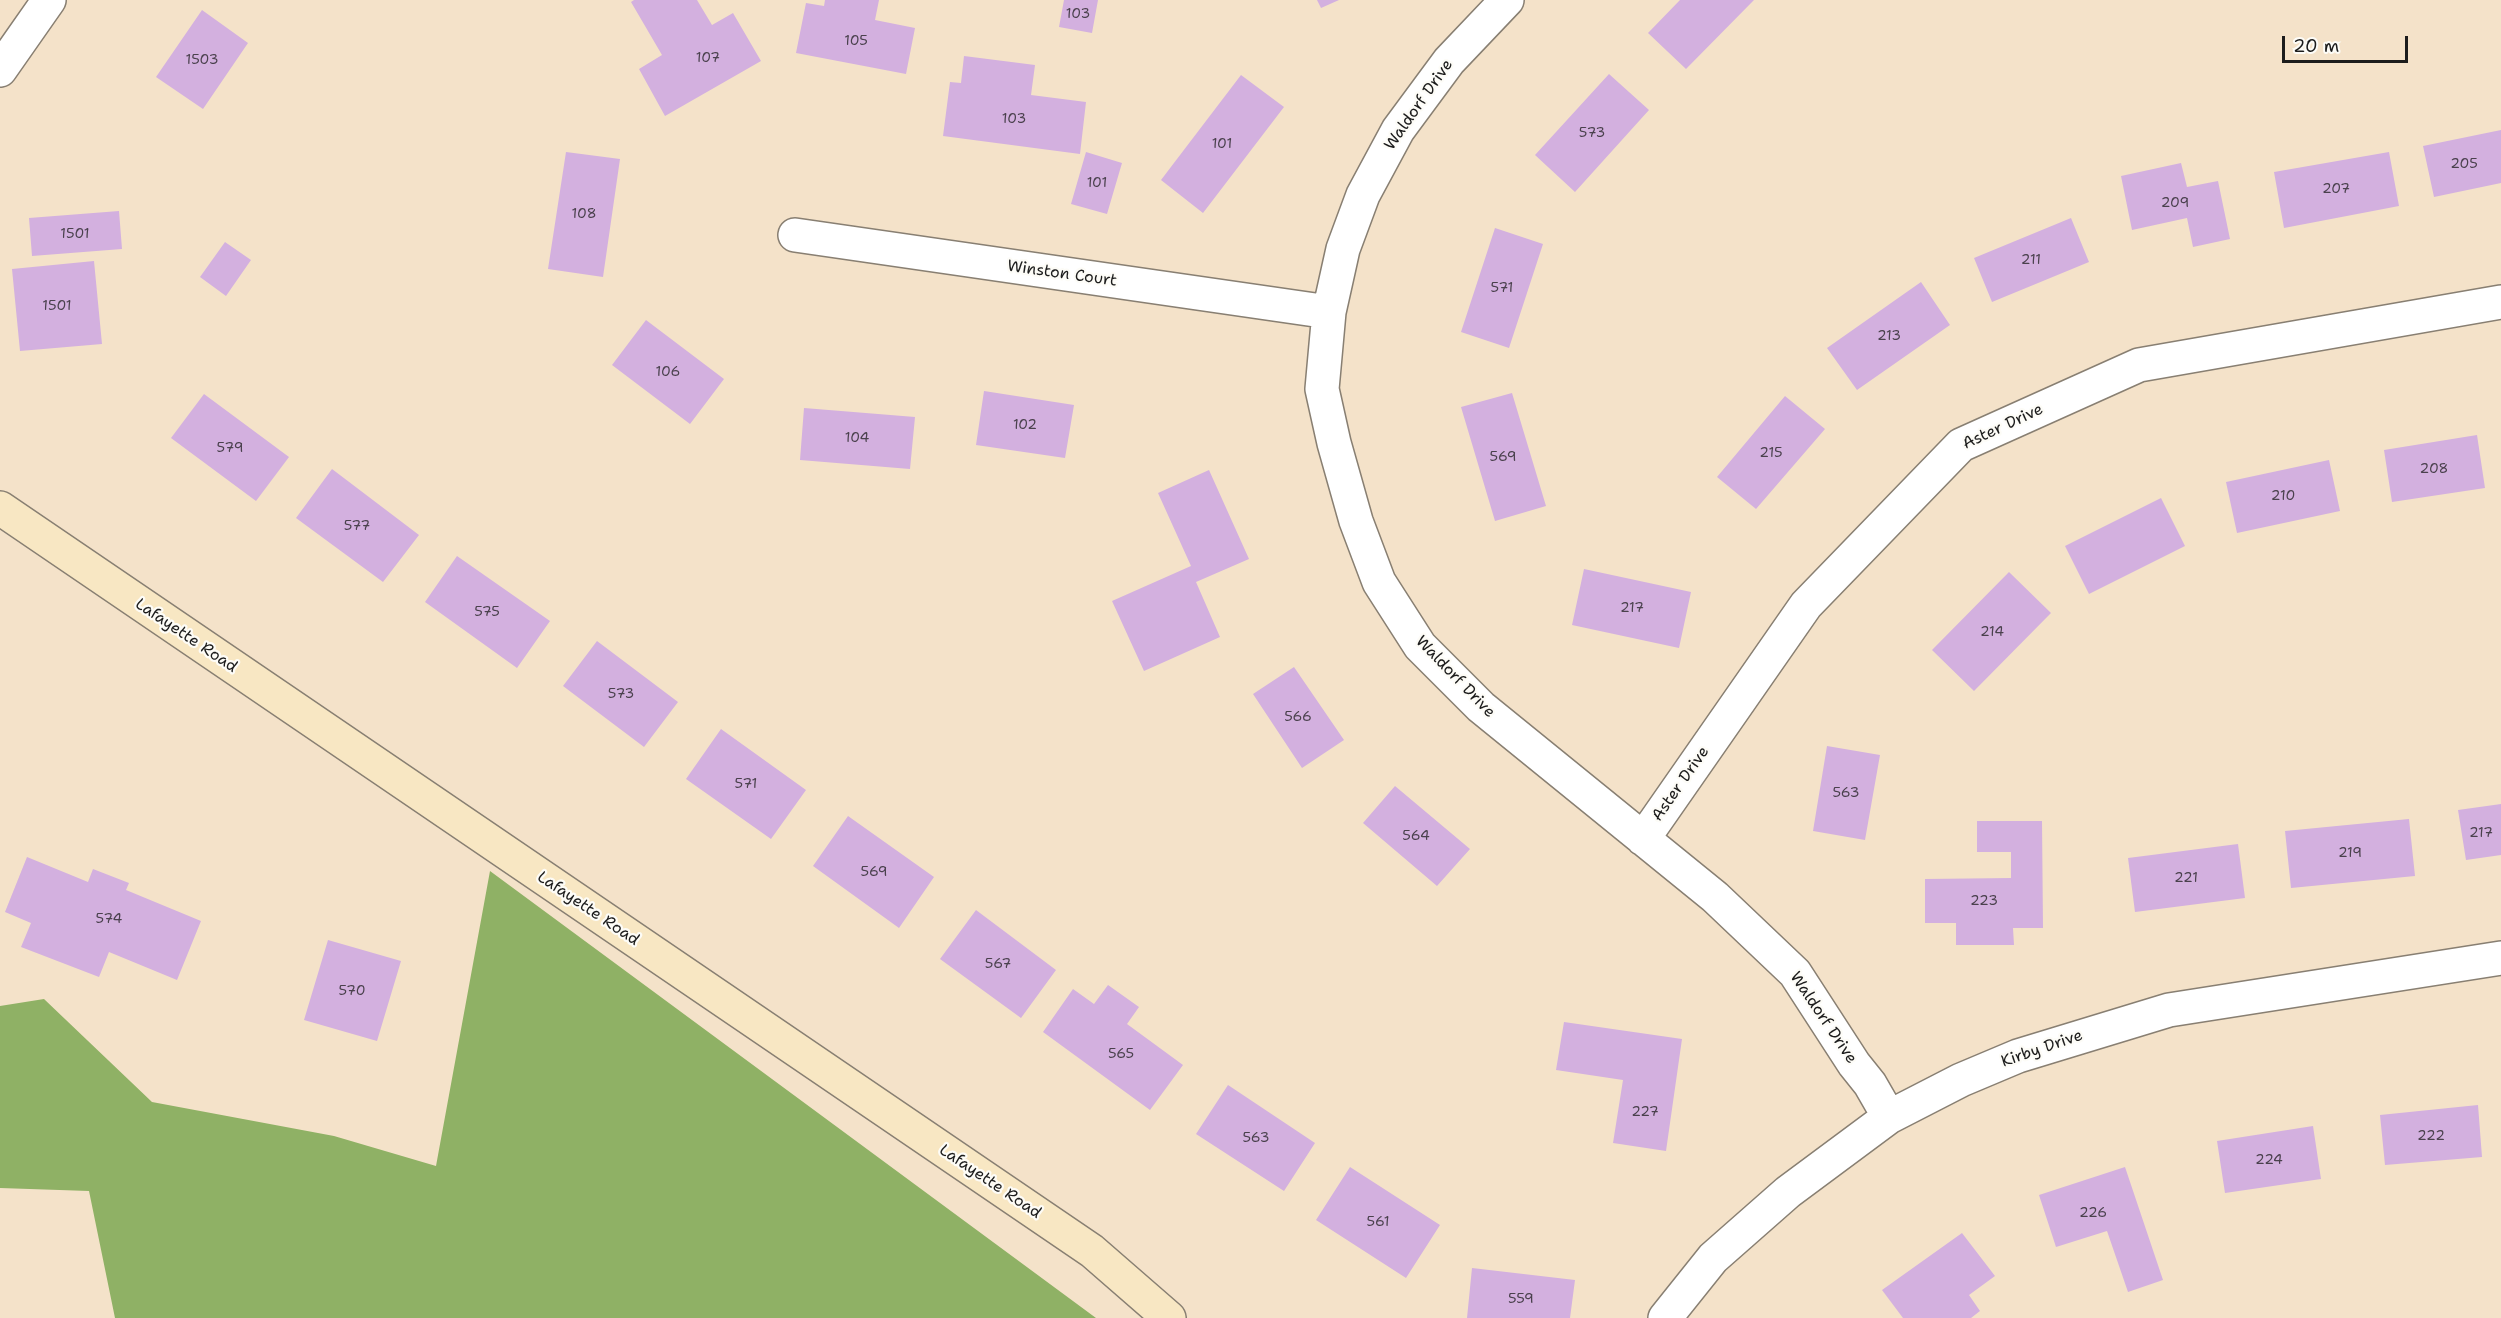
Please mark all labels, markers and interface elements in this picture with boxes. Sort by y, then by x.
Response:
house number: 103 [1066,6,1090,22]
scale bar [2285,24,2411,62]
house number: 105 [844,33,868,49]
text: 20 m [2293,34,2339,58]
house number: 107 [696,50,720,66]
house number: 1503 [186,52,218,68]
street label: Waldorf Drive [1381,56,1457,154]
house number: 103 [1002,111,1026,127]
house number: 573 [1579,125,1605,141]
house number: 101 [1212,136,1232,152]
house number: 205 [2450,156,2478,172]
house number: 101 [1087,175,1107,191]
house number: 207 [2322,181,2350,197]
house number: 209 [2161,195,2189,211]
house number: 108 [572,206,596,222]
house number: 1501 [60,226,90,242]
house number: 211 [2021,252,2041,268]
street label: Winston Court [1006,257,1118,291]
house number: 571 [1491,280,1513,296]
house number: 1501 [42,298,72,314]
house number: 213 [1877,328,1901,344]
house number: 106 [656,364,680,380]
street label: Aster Drive [1960,400,2046,454]
house number: 102 [1013,417,1037,433]
house number: 104 [845,430,869,446]
house number: 579 [217,440,243,456]
house number: 215 [1759,445,1783,461]
house number: 569 [1490,449,1516,465]
house number: 208 [2420,461,2448,477]
house number: 210 [2271,488,2295,504]
house number: 577 [344,518,370,534]
street label: Lafayette Road [131,595,241,677]
house number: 217 [1620,600,1644,616]
house number: 575 [474,604,500,620]
house number: 214 [1980,624,2004,640]
street label: Waldorf Drive [1411,632,1499,722]
house number: 573 [608,686,634,702]
house number: 566 [1284,709,1312,725]
street label: Aster Drive [1648,743,1714,825]
house number: 571 [735,776,757,792]
house number: 563 [1832,785,1860,801]
house number: 217 [2469,825,2493,841]
house number: 564 [1402,828,1430,844]
house number: 219 [2338,845,2362,861]
house number: 569 [861,864,887,880]
street label: Lafayette Road [533,868,643,950]
house number: 221 [2174,870,2198,886]
house number: 223 [1970,893,1998,909]
house number: 574 [96,911,122,927]
house number: 567 [985,956,1011,972]
street label: Waldorf Drive [1785,969,1861,1067]
house number: 570 [338,983,366,999]
street label: Kirby Drive [1999,1026,2085,1072]
house number: 565 [1108,1046,1134,1062]
house number: 227 [1631,1104,1659,1120]
house number: 222 [2417,1128,2445,1144]
house number: 563 [1242,1130,1270,1146]
street label: Lafayette Road [935,1141,1045,1223]
house number: 224 [2255,1152,2283,1168]
house number: 226 [2079,1205,2107,1221]
house number: 561 [1367,1214,1389,1230]
house number: 559 [1508,1291,1534,1307]

